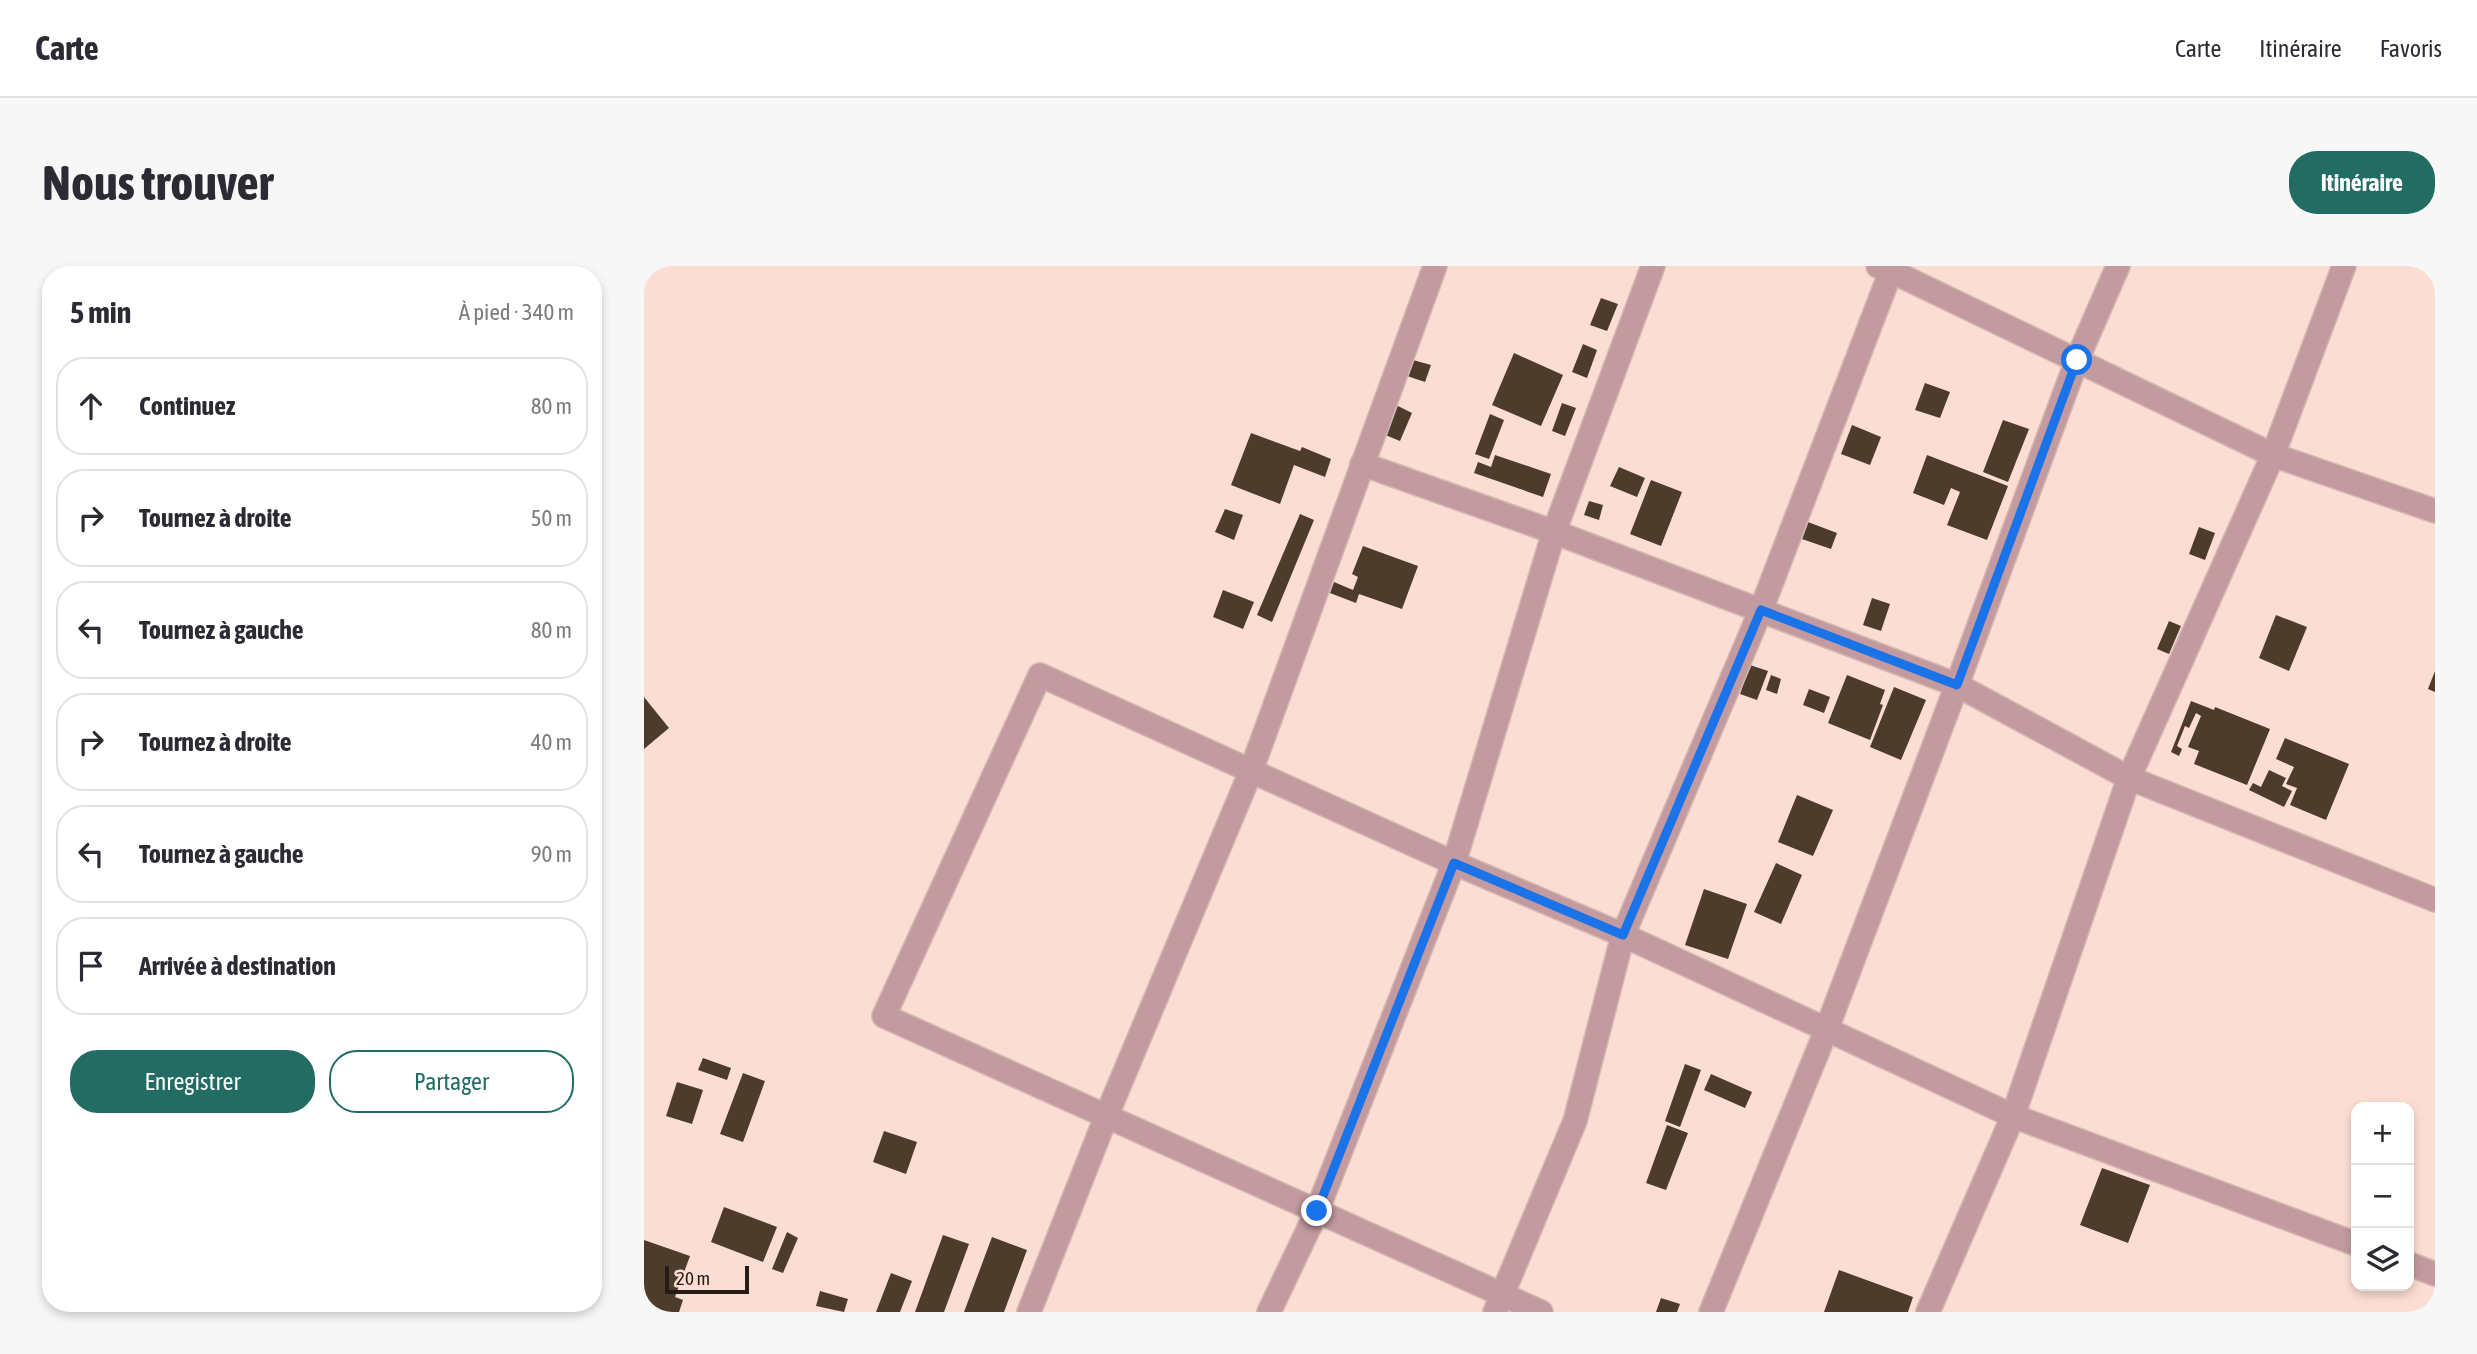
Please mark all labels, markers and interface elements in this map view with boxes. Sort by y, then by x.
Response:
text: Carte [35,29,99,67]
text: Carte [2175,35,2221,62]
text: Itinéraire [2259,35,2342,62]
text: Favoris [2380,35,2442,62]
button: Itinéraire [2289,151,2435,214]
text: Nous trouver [42,154,273,210]
text: 5 min [70,295,131,329]
text: À pied · 340 m [459,299,574,325]
route start [2061,344,2092,375]
icon: ahead [72,387,110,425]
text: Continuez [139,391,235,421]
text: 80 m [531,393,572,419]
icon: right [72,499,110,537]
text: Tournez à droite [139,503,292,533]
text: 50 m [531,505,572,531]
icon: left [72,611,110,649]
text: Tournez à gauche [139,615,304,645]
text: 80 m [531,617,572,643]
icon: right [72,723,110,761]
text: Tournez à droite [139,727,292,757]
text: 40 m [531,729,572,755]
icon: left [72,835,110,873]
text: Tournez à gauche [139,839,304,869]
text: 90 m [531,841,572,867]
icon: arrive [72,947,110,985]
text: Arrivée à destination [139,951,336,981]
button: Enregistrer [70,1050,315,1113]
button: Partager [329,1050,574,1113]
map controls [2351,1102,2414,1291]
button: + [2351,1102,2414,1165]
button: − [2351,1165,2414,1228]
route end [1301,1195,1332,1226]
button: layers [2351,1228,2414,1291]
scale bar [665,1263,749,1295]
text: 20 m [676,1267,710,1289]

